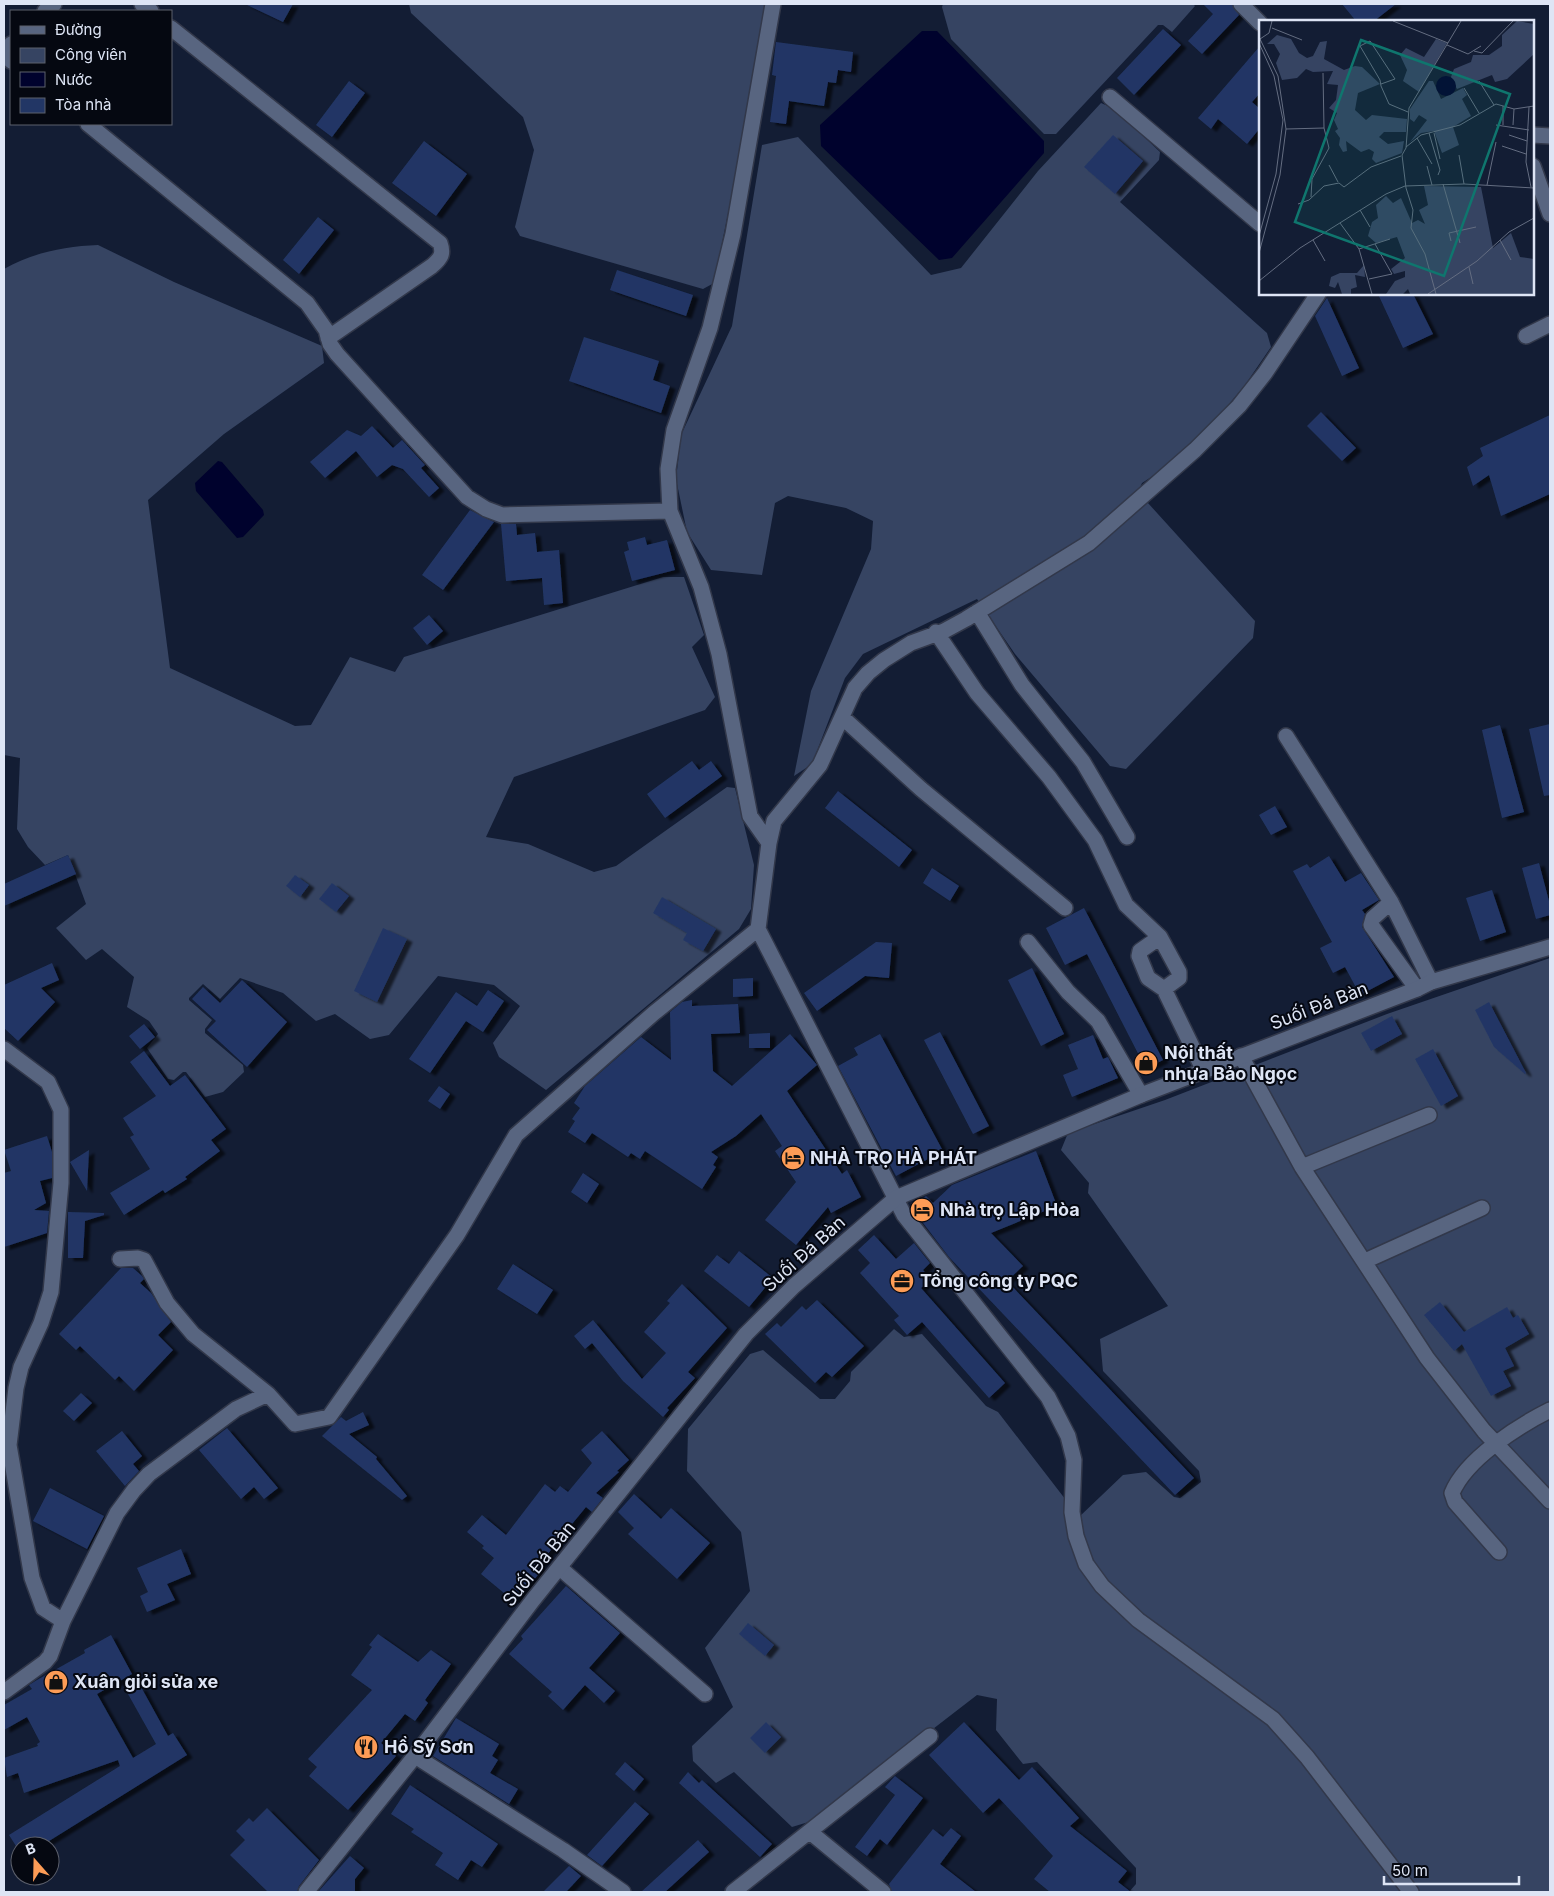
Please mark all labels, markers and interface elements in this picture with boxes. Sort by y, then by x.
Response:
legend [10,10,172,125]
text: Đường [55,20,102,39]
inset map [1259,20,1534,295]
text: Công viên [55,45,127,64]
text: Nước [55,70,93,89]
text: Tòa nhà [55,95,111,114]
street label: Suối Đá Bàn [1267,977,1371,1034]
place label: Nội thất nhựa Bảo Ngọc [1164,1042,1297,1084]
shop icon: Nội thất nhựa Bảo Ngọc [1133,1050,1159,1076]
hotel icon: NHÀ TRỌ HÀ PHÁT [780,1145,806,1171]
place label: NHÀ TRỌ HÀ PHÁT [810,1147,977,1168]
hotel icon: Nhà trọ Lập Hòa [909,1197,935,1223]
place label: Nhà trọ Lập Hòa [940,1199,1080,1220]
street label: Suối Đá Bàn [758,1211,849,1296]
office icon: Tổng công ty PQC [889,1268,915,1294]
place label: Tổng công ty PQC [920,1270,1078,1291]
street label: Suối Đá Bàn [498,1517,579,1610]
shop icon: Xuân giỏi sửa xe [43,1669,69,1695]
place label: Xuân giỏi sửa xe [74,1671,219,1692]
restaurant icon: Hồ Sỹ Sơn [353,1734,379,1760]
place label: Hồ Sỹ Sơn [384,1736,474,1757]
north arrow [10,1836,60,1886]
text: B [23,1839,38,1858]
scale bar [1384,1854,1519,1886]
text: 50 m [1392,1861,1428,1880]

